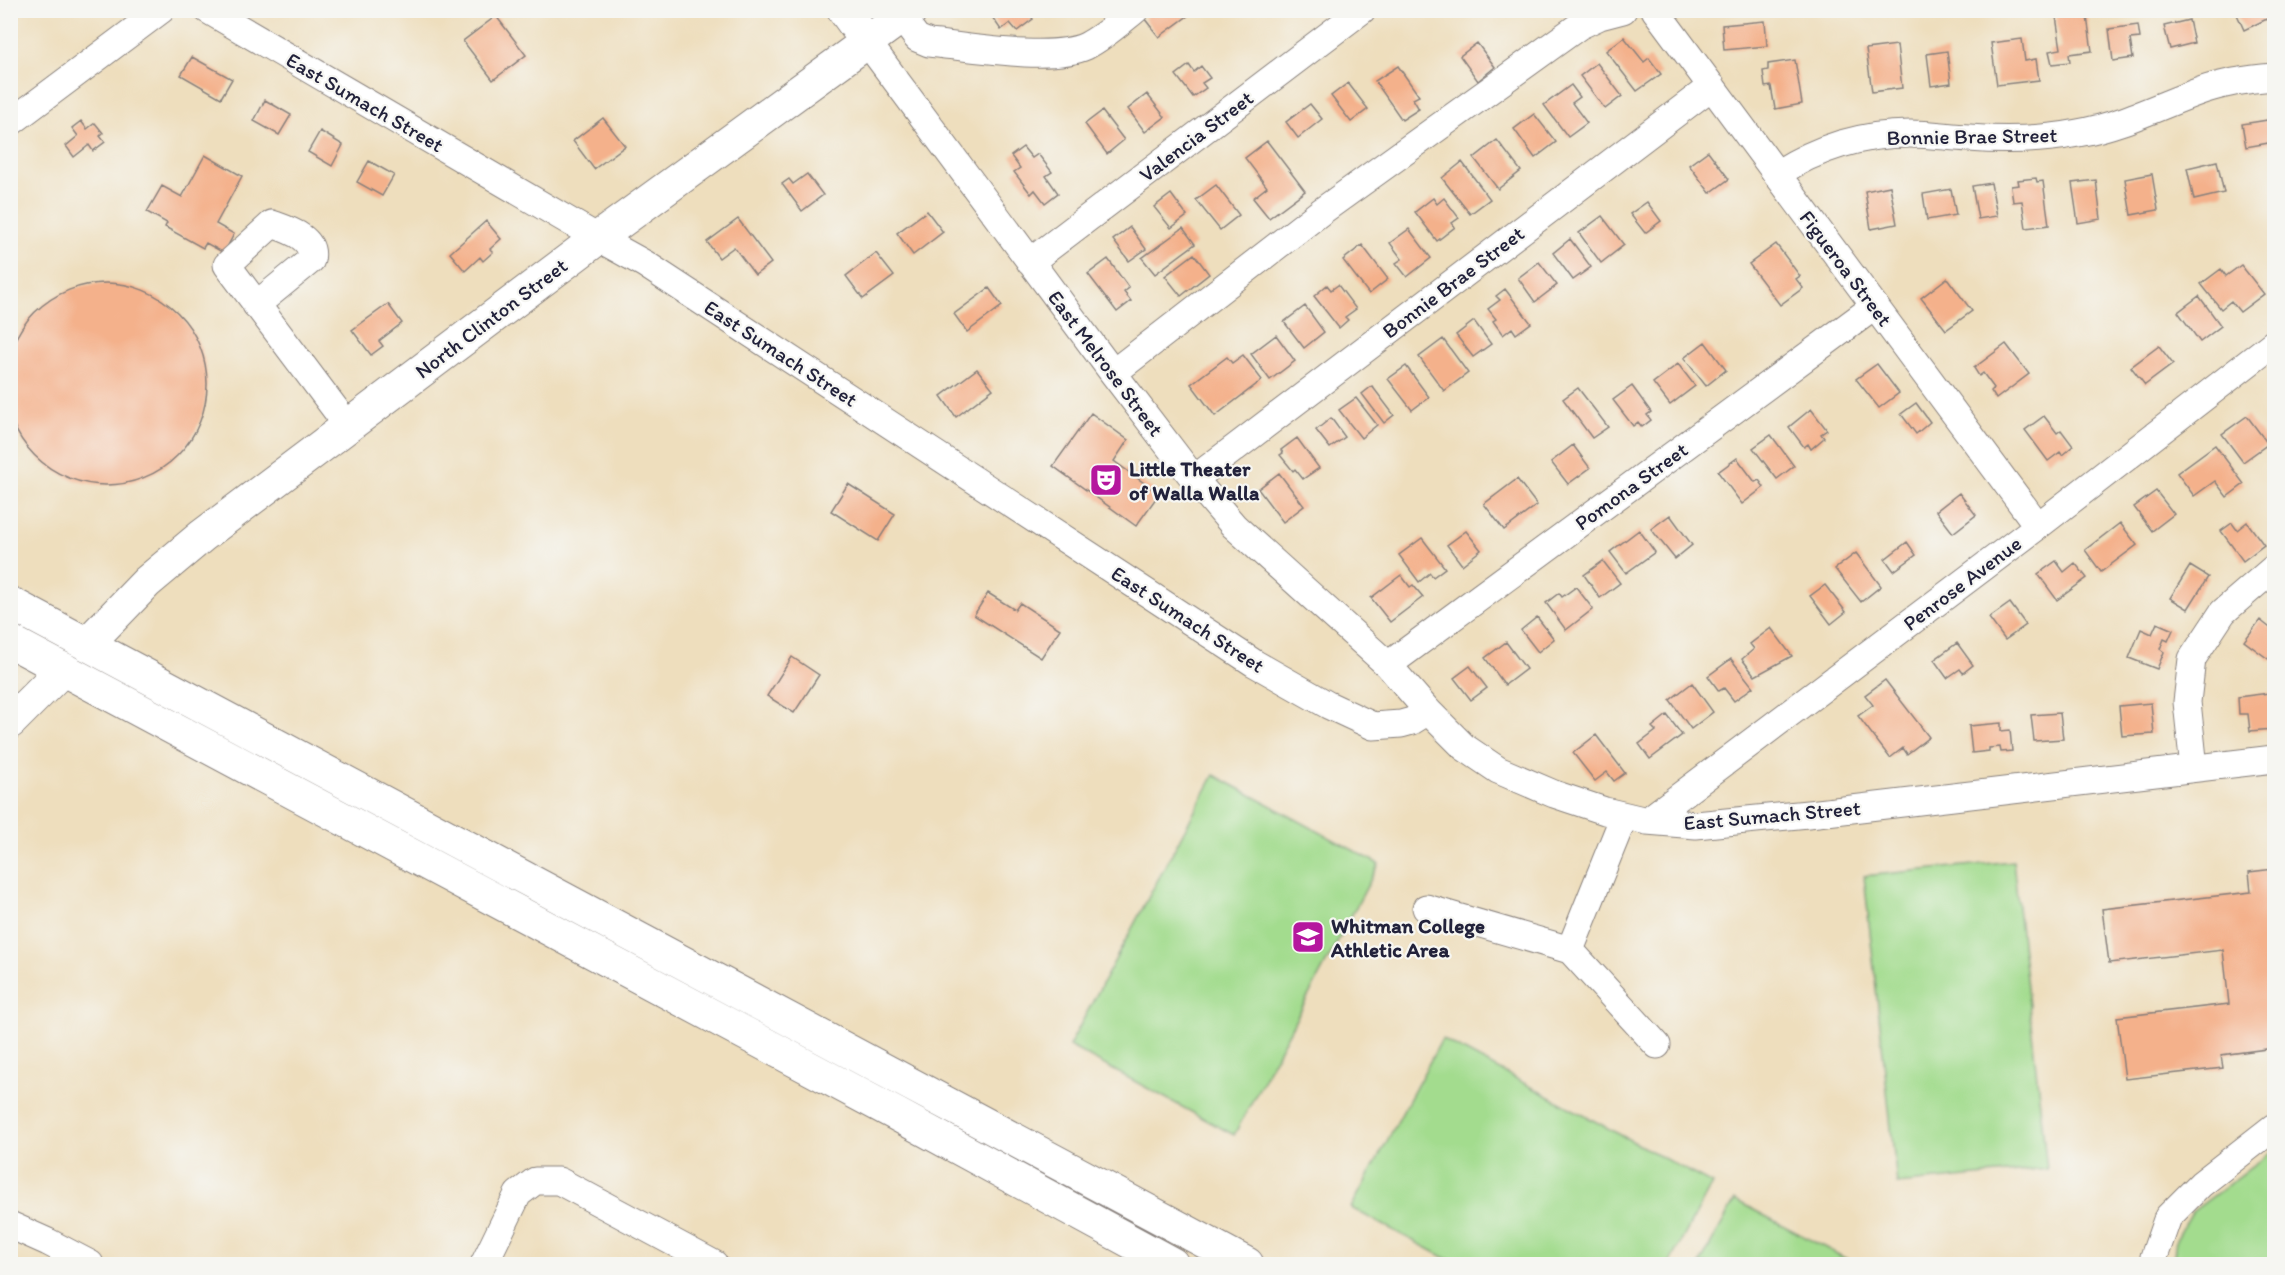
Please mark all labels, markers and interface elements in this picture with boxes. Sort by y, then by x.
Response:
street label: East Sumach Street [282,47,448,157]
street label: Valencia Street [1134,85,1258,187]
street label: Bonnie Brae Street [1886,122,2058,150]
street label: Figueroa Street [1794,205,1898,331]
street label: Bonnie Brae Street [1377,221,1529,343]
street label: North Clinton Street [410,253,572,383]
street label: East Melrose Street [1043,285,1169,441]
street label: East Sumach Street [700,294,862,412]
street label: Pomona Street [1570,437,1692,535]
place label: Little Theater of Walla Walla [1129,456,1260,505]
theatre icon: Little Theater of Walla Walla [1088,462,1124,498]
street label: Penrose Avenue [1898,530,2026,636]
street label: East Sumach Street [1107,560,1269,678]
street label: East Sumach Street [1682,795,1862,835]
place label: Whitman College Athletic Area [1330,913,1485,962]
school or university icon: Whitman College Athletic Area [1290,919,1326,955]

